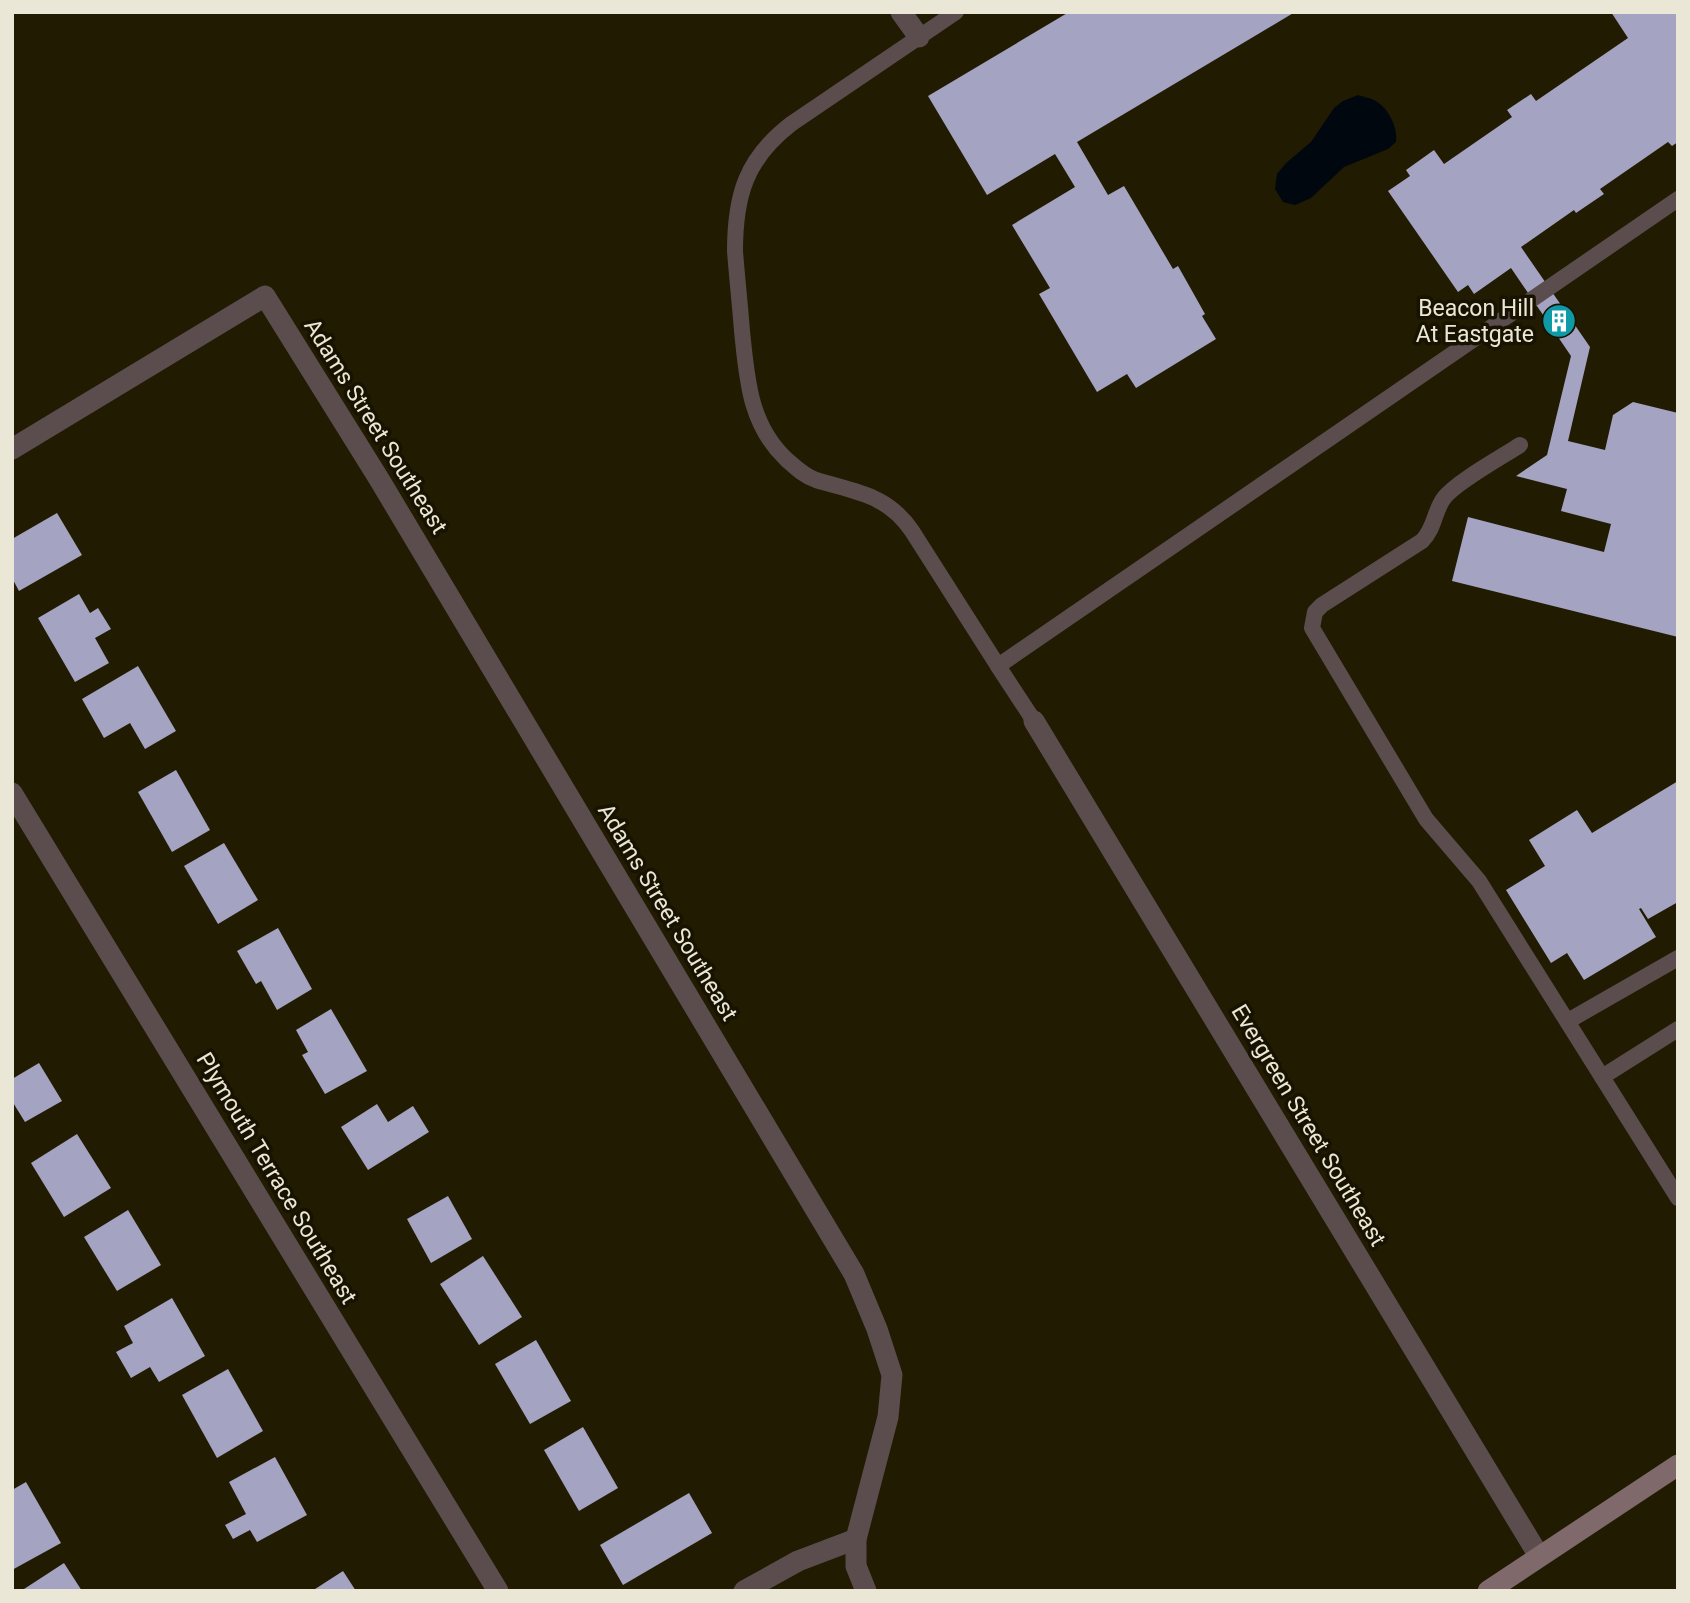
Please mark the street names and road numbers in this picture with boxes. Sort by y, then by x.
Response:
street label: Adams Street Southeast [298,314,453,539]
street label: Adams Street Southeast [592,799,743,1026]
street label: Evergreen Street Southeast [1226,1000,1391,1251]
street label: Plymouth Terrace Southeast [191,1048,362,1309]

